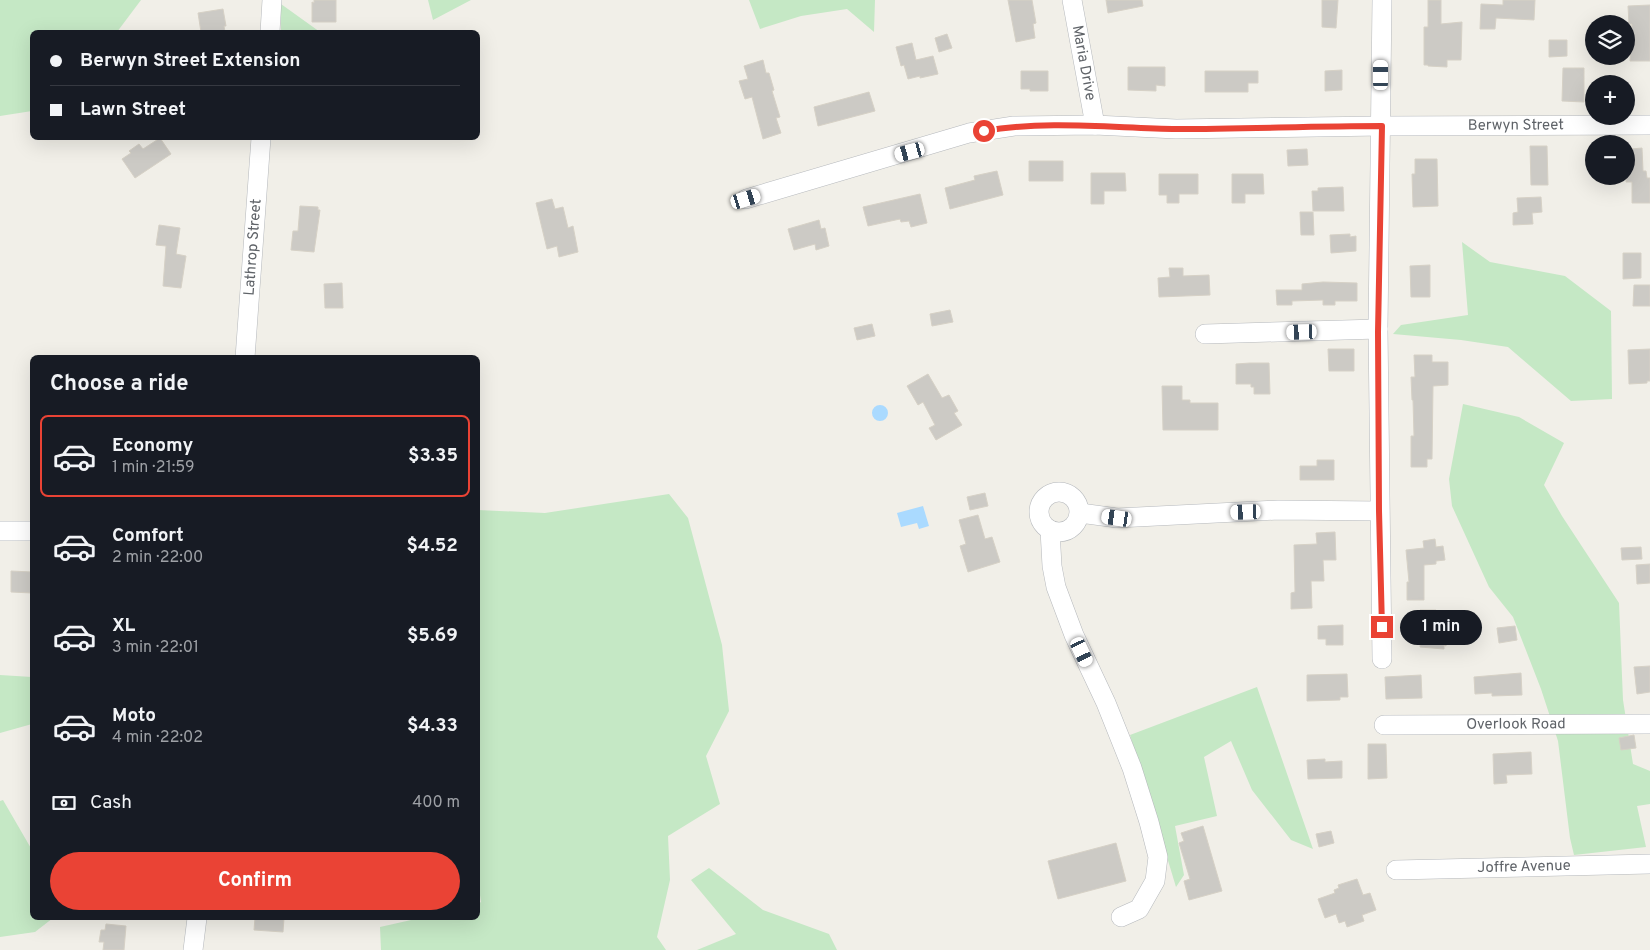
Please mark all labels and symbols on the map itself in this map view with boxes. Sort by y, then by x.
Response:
street label: Maria Drive [1067,24,1100,102]
car [1373,60,1388,90]
street label: Berwyn Street [1468,116,1564,135]
route start [973,120,995,142]
car [893,141,926,163]
car [729,187,762,211]
street label: Lathrop Street [240,198,266,296]
car [1286,324,1317,340]
car [1230,504,1261,520]
car [1101,508,1132,528]
callout: 1 min [1400,610,1482,644]
route end [1371,616,1393,638]
car [1068,635,1095,669]
street label: Overlook Road [1466,715,1566,734]
street label: Joffre Avenue [1477,856,1571,878]

